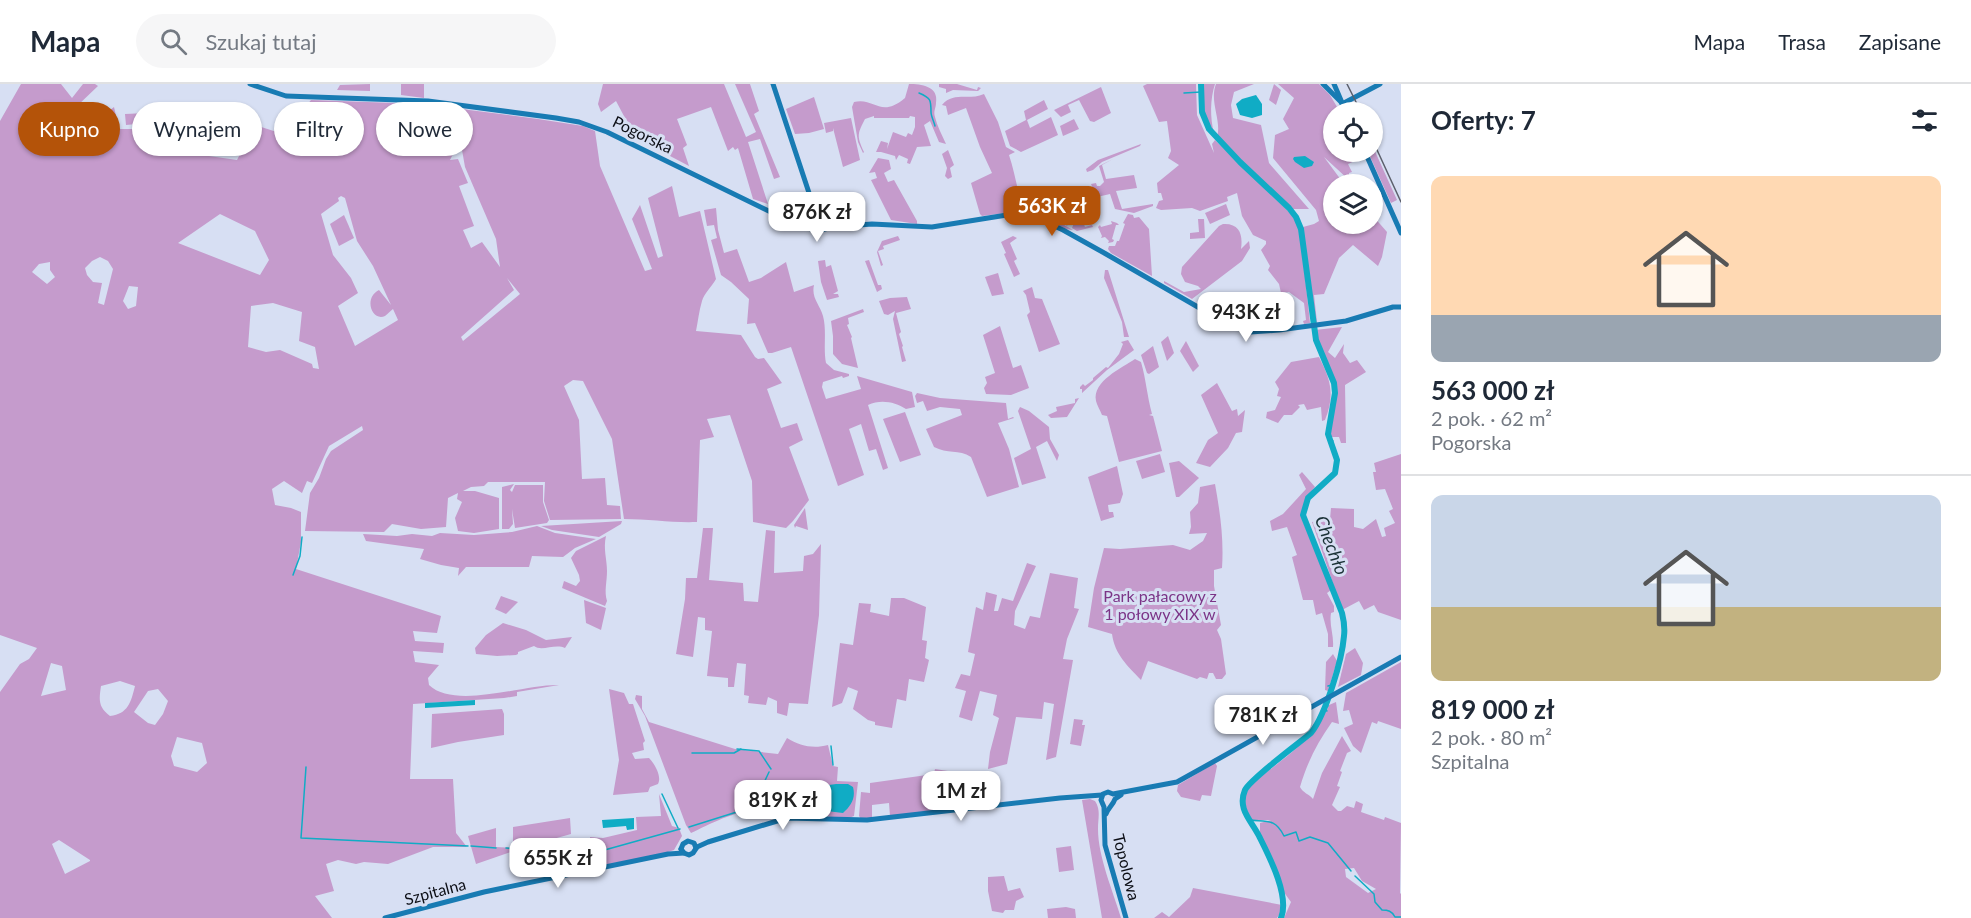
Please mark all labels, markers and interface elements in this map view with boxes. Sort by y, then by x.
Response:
search box [136,14,556,68]
text: Mapa [30,24,100,58]
icon: search [157,25,190,58]
text: Szukaj tutaj [205,28,316,55]
text: Mapa [1693,29,1745,54]
text: Trasa [1778,29,1826,54]
text: Zapisane [1859,29,1941,54]
chip: Kupno [18,102,120,156]
chip: Wynajem [132,102,262,156]
chip: Filtry [274,102,364,156]
chip: Nowe [376,102,473,156]
map controls [1323,102,1383,234]
button: locate [1323,102,1383,162]
text: Oferty: 7 [1431,104,1536,136]
icon: filters [1908,104,1941,137]
street label: Pogorska [610,111,676,157]
button: layers [1323,174,1383,234]
pin: 563K zł [997,186,1107,237]
pin: 876K zł [762,192,872,243]
text: 563K zł [1017,193,1087,217]
text: 876K zł [782,199,852,223]
icon: home [1632,215,1740,323]
pin: 943K zł [1191,292,1301,343]
text: 943K zł [1211,299,1281,323]
text: 563 000 zł [1431,374,1555,406]
text: 2 pok. · 62 m² [1431,406,1552,430]
text: Pogorska [1431,430,1511,454]
water label: Chechło [1311,512,1353,578]
icon: home [1632,534,1740,642]
park label: Park pałacowy z 1 połowy XIX w [1103,586,1217,623]
text: 819 000 zł [1431,693,1555,725]
pin: 781K zł [1208,695,1318,746]
text: 781K zł [1228,702,1298,726]
text: 2 pok. · 80 m² [1431,725,1552,749]
text: Szpitalna [1431,749,1510,773]
pin: 1M zł [919,771,1003,822]
text: 1M zł [935,778,987,802]
pin: 819K zł [728,780,838,831]
text: 819K zł [748,787,818,811]
street label: Topolowa [1110,832,1144,902]
pin: 655K zł [503,838,613,889]
text: 655K zł [523,845,593,869]
street label: Szpitalna [402,874,468,908]

